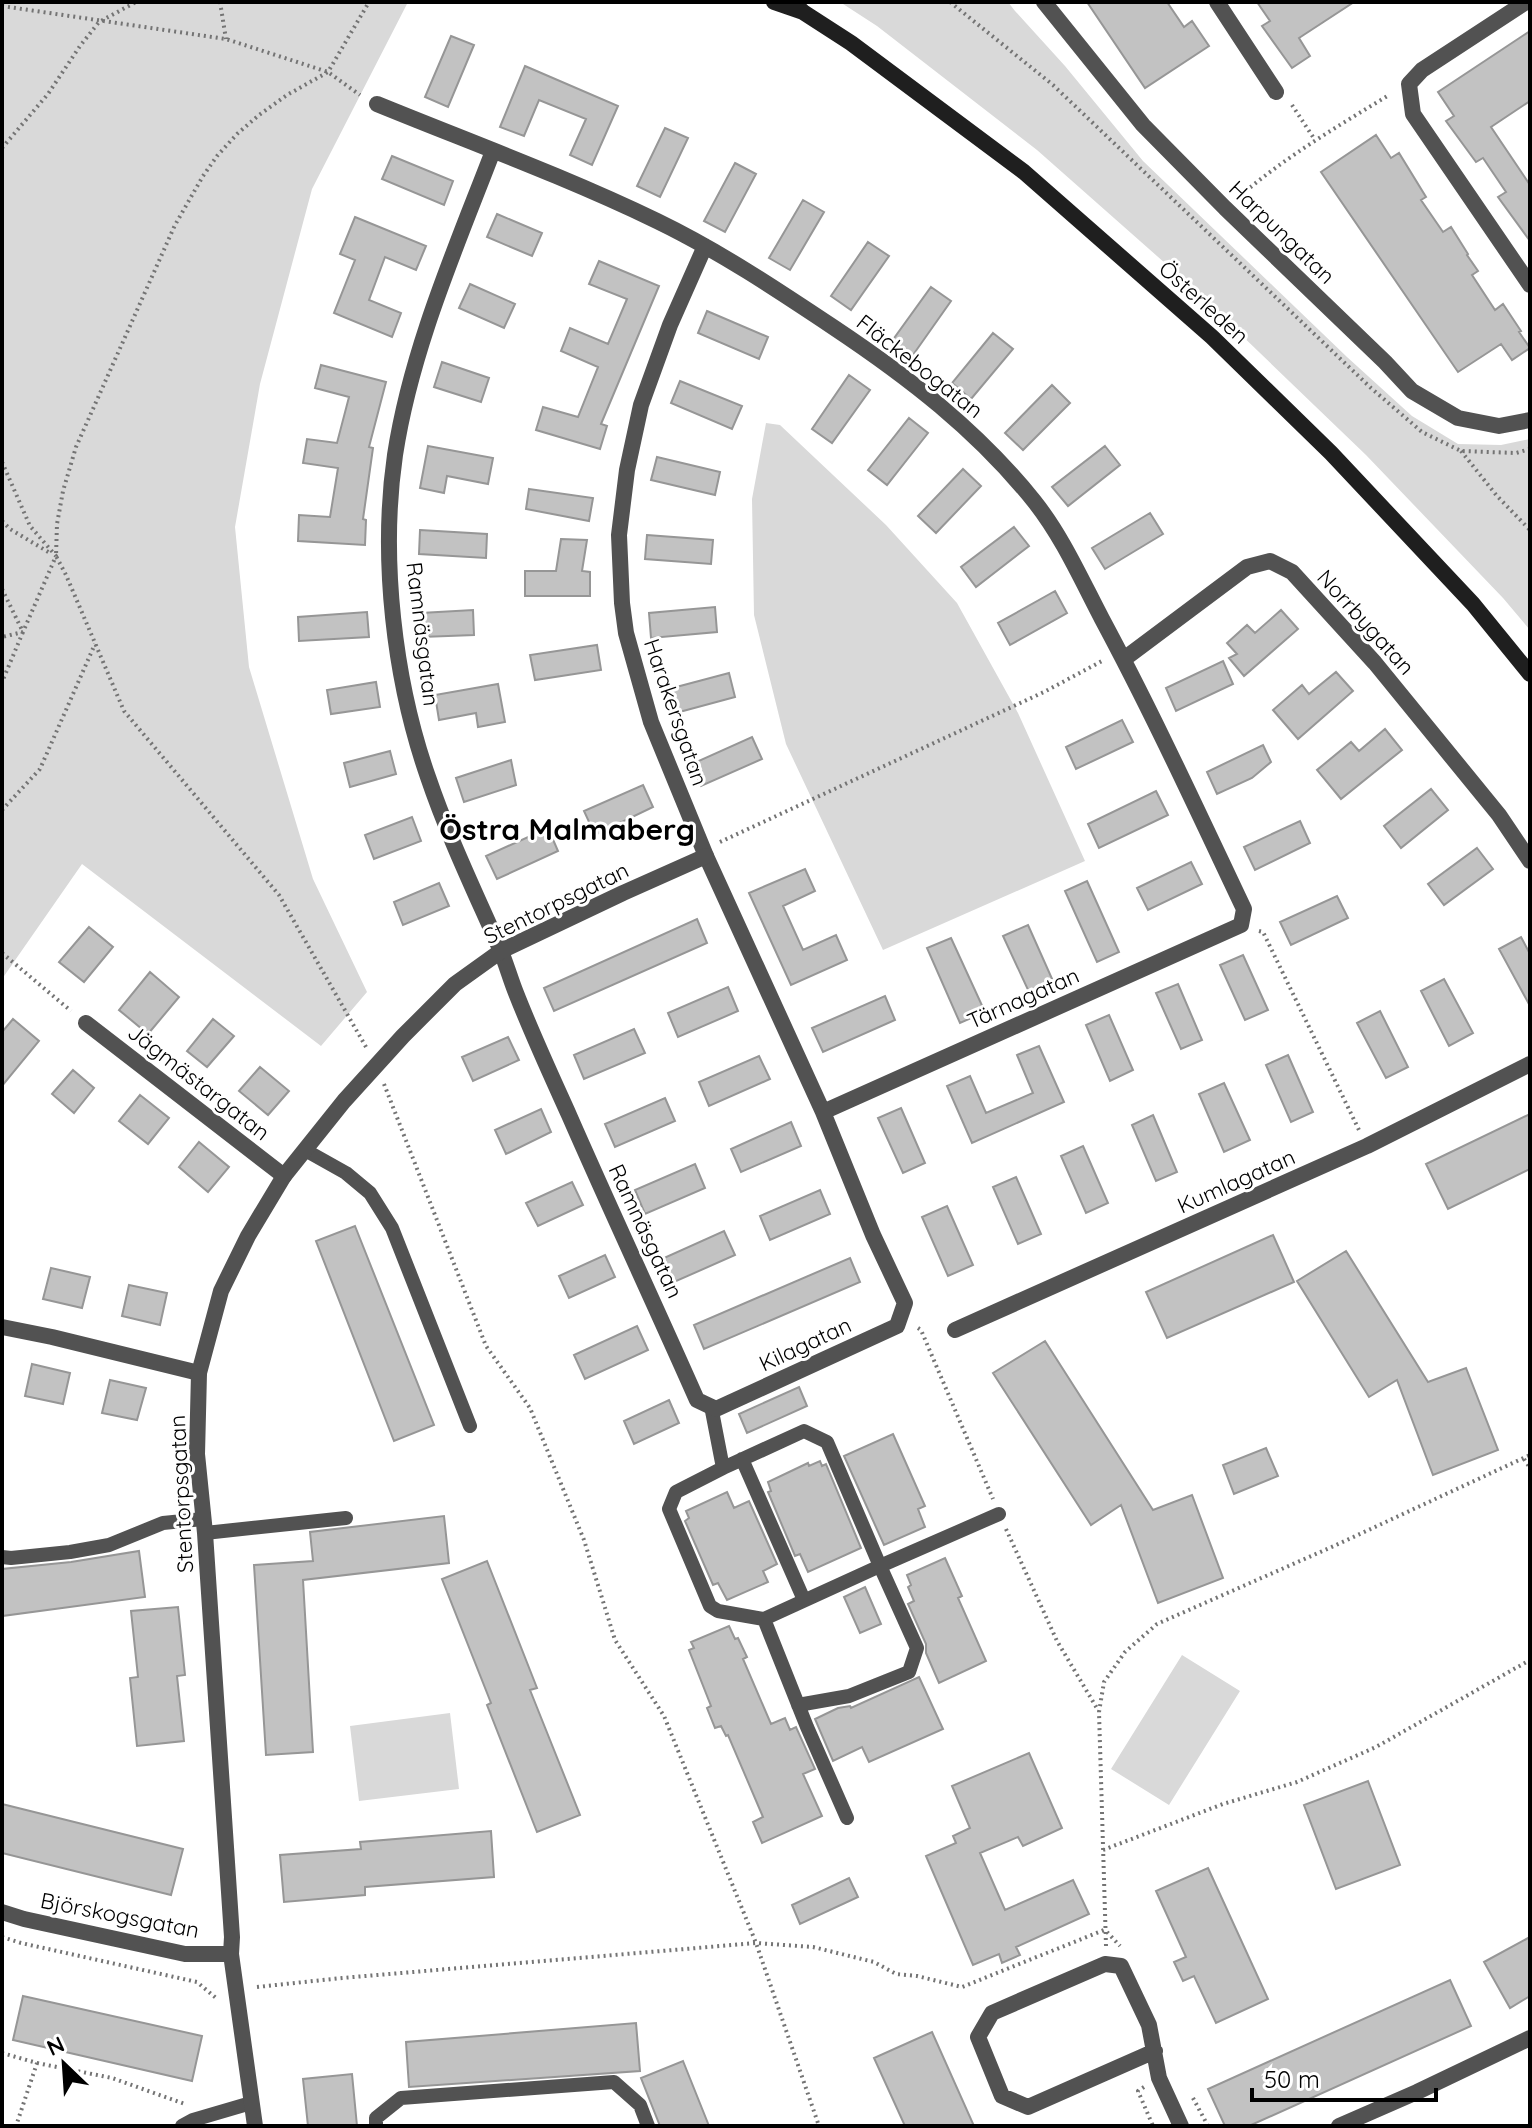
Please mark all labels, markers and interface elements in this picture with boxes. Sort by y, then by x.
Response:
street label: Harpungatan [1223,174,1341,290]
street label: Österleden [1153,254,1255,350]
street label: Fläckebogatan [851,308,989,424]
street label: Ramnäsgatan [400,560,446,708]
street label: Norrbygatan [1311,564,1421,680]
street label: Harakersgatan [638,635,714,789]
district label: Östra Malmaberg [439,810,695,848]
street label: Stentorpsgatan [479,856,633,950]
street label: Tärnagatan [963,961,1083,1035]
street label: Jägmästargatan [122,1018,276,1146]
street label: Kumlagatan [1173,1143,1299,1219]
street label: Ramnäsgatan [603,1159,689,1303]
street label: Kilagatan [754,1311,856,1377]
street label: Stentorpsgatan [163,1414,199,1574]
street label: Björskogsgatan [38,1886,202,1944]
north arrow [24,2024,104,2104]
text: N [42,2030,69,2062]
scale bar [1252,2052,1436,2102]
text: 50 m [1264,2064,1320,2094]

